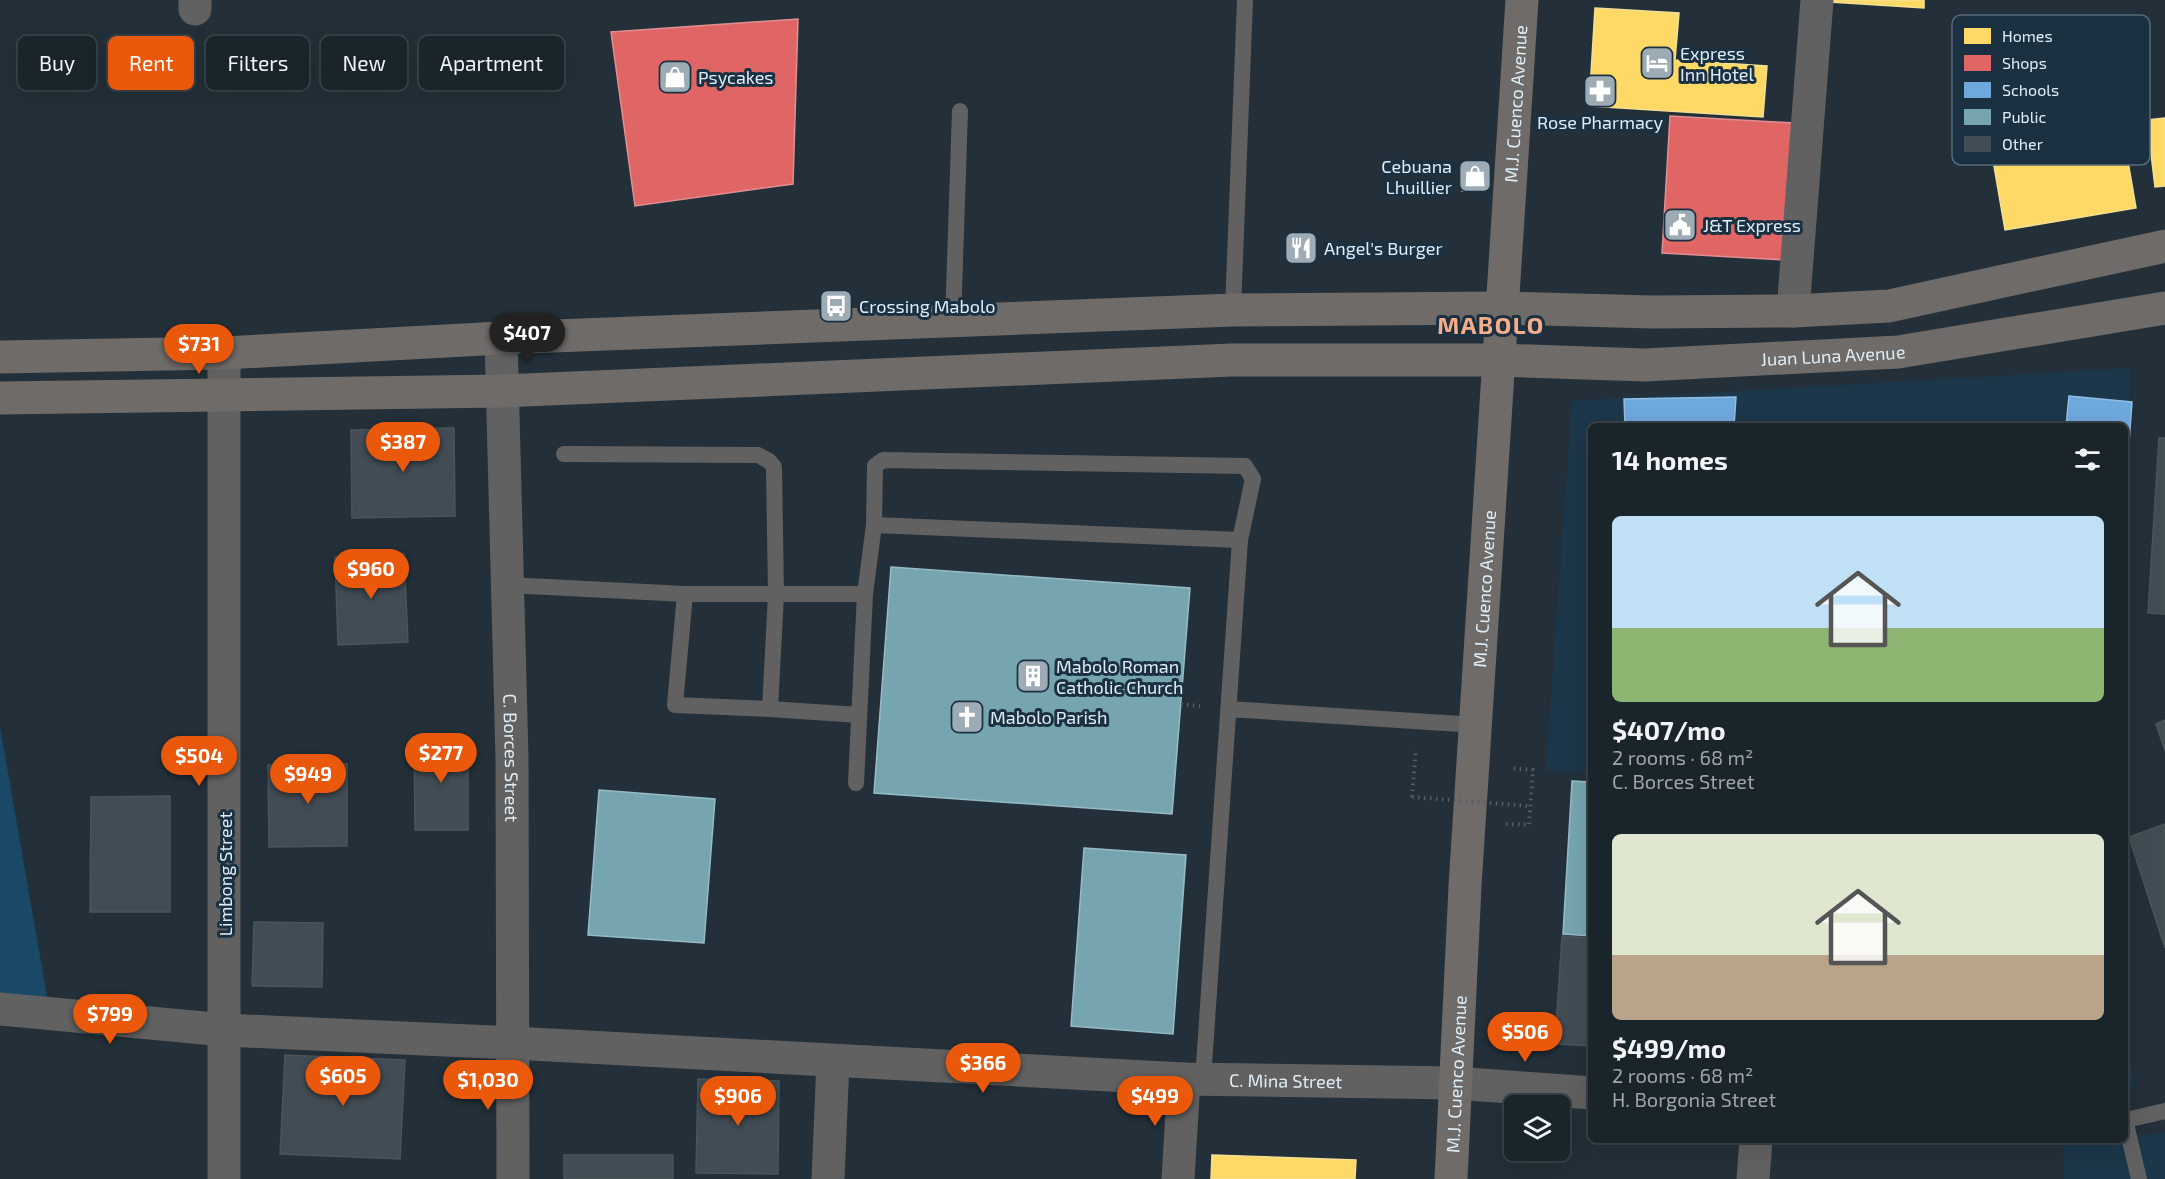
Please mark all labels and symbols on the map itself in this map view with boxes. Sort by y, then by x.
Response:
legend [1952,15,2150,165]
street label: M.J. Cuenco Avenue [1499,25,1531,183]
text: Homes [2002,26,2053,45]
place label: Express Inn Hotel [1680,42,1754,85]
hotel icon: Express Inn Hotel [1639,45,1675,81]
text: Shops [2002,53,2047,72]
shop icon: Psycakes [657,59,693,95]
place label: Psycakes [698,66,774,88]
pharmacy icon: Rose Pharmacy [1582,73,1618,109]
text: Schools [2002,80,2059,99]
text: Public [2002,107,2046,126]
place label: Rose Pharmacy [1537,111,1664,133]
text: Other [2002,134,2044,153]
place label: Cebuana Lhuillier [1381,155,1452,198]
shop icon: Cebuana Lhuillier [1457,158,1493,194]
public building icon: J&T Express [1662,207,1698,243]
place label: J&T Express [1703,214,1801,236]
restaurant icon: Angel's Burger [1283,230,1319,266]
place label: Angel's Burger [1324,237,1443,259]
bus stop icon: Crossing Mabolo [818,288,854,324]
place label: Crossing Mabolo [859,295,995,317]
district label: MABOLO [1437,310,1545,339]
pin: $407 [491,313,563,364]
pin: $731 [163,324,235,375]
street label: Juan Luna Avenue [1760,340,1907,370]
pin: $387 [367,422,439,473]
street label: M.J. Cuenco Avenue [1468,510,1500,668]
pin: $960 [335,549,407,600]
place label: Mabolo Roman Catholic Church [1056,655,1184,698]
building icon: Mabolo Roman Catholic Church [1015,658,1051,694]
street label: C. Borces Street [499,693,523,822]
church icon: Mabolo Parish [949,699,985,735]
place label: Mabolo Parish [990,706,1107,728]
pin: $277 [405,733,477,784]
pin: $504 [163,736,235,787]
pin: $949 [272,754,344,805]
street label: Limbong Street [214,812,236,936]
pin: $799 [74,994,146,1045]
street label: M.J. Cuenco Avenue [1441,995,1471,1153]
pin: $506 [1489,1012,1561,1063]
pin: $366 [947,1043,1019,1094]
pin: $605 [307,1056,379,1107]
pin: $1,030 [439,1060,537,1111]
street label: C. Mina Street [1229,1069,1343,1092]
pin: $906 [702,1076,774,1127]
pin: $499 [1119,1076,1191,1127]

